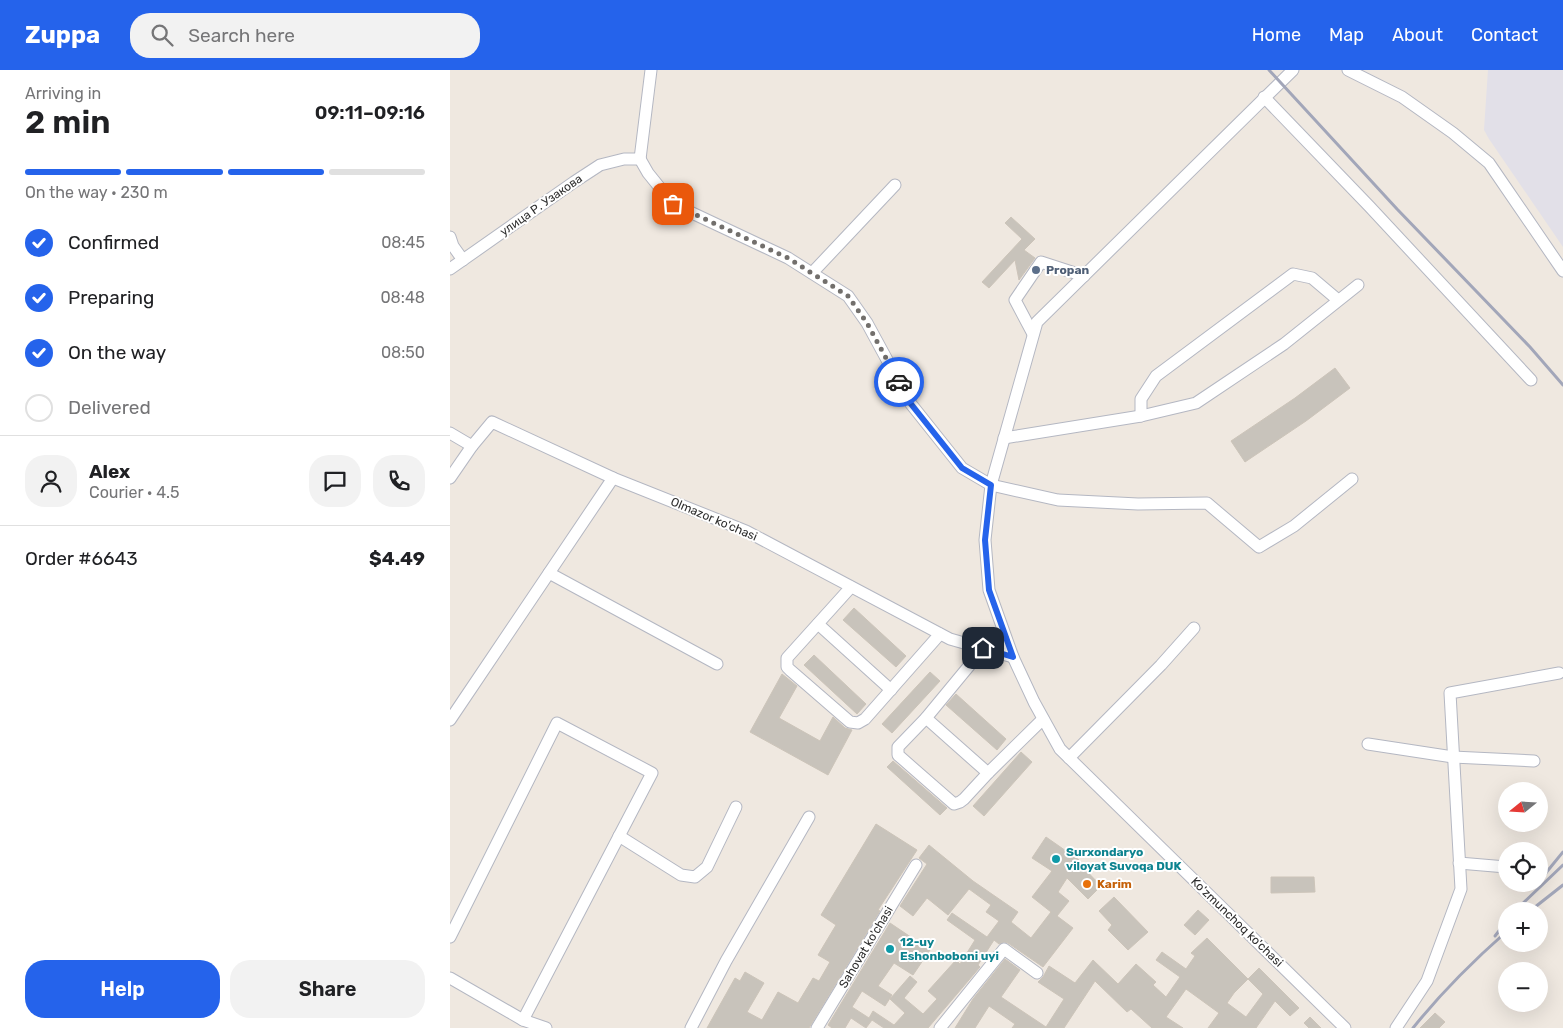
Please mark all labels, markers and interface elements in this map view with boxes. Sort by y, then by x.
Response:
search box [130,13,480,58]
text: Zuppa [25,21,100,49]
icon: search [148,21,176,49]
text: Search here [188,24,295,47]
text: Home [1252,24,1301,46]
text: Map [1329,24,1364,46]
text: About [1392,24,1443,46]
text: Contact [1471,24,1538,46]
text: Arriving in [25,84,101,103]
text: 09:11–09:16 [315,101,425,124]
text: 2 min [25,103,110,141]
street label: улица Р. Узакова [497,171,585,239]
text: On the way · 230 m [25,183,168,202]
pin [652,183,694,225]
icon: bag [659,190,687,218]
icon: check [25,229,53,257]
text: Confirmed [68,231,159,254]
text: 08:45 [381,233,425,252]
place label: Propan [1046,263,1089,277]
marker: Propan [1030,264,1042,276]
icon: check [25,284,53,312]
text: Preparing [68,286,154,309]
text: 08:48 [380,288,425,307]
icon: check [25,339,53,367]
text: On the way [68,341,166,364]
text: 08:50 [381,343,425,362]
courier [874,357,924,407]
icon: car [885,368,913,396]
text: Delivered [68,396,151,419]
button: person [25,455,77,507]
button: chat [309,455,361,507]
button: phone [373,455,425,507]
text: Alex [89,460,130,483]
text: Courier · 4.5 [89,483,179,502]
street label: Olmazor ko'chasi [669,494,760,544]
text: Order #6643 [25,547,138,570]
text: $4.49 [369,547,425,570]
pin [962,627,1004,669]
icon: home [969,634,997,662]
north arrow [1498,782,1548,832]
map controls [1498,782,1548,1012]
button: locate [1498,842,1548,892]
place label: Surxondaryo viloyat Suvoqa DUK [1066,845,1182,873]
marker: Surxondaryo viloyat Suvoqa DUK [1050,853,1062,865]
street label: Ko'zmunchoq ko'chasi [1188,874,1286,970]
place label: Karim [1097,877,1132,891]
marker: Karim [1081,878,1093,890]
button: + [1498,902,1548,952]
street label: Sahovat ko'chasi [836,903,896,990]
place label: 12-uy Eshonboboni uyi [900,935,999,963]
marker: 12-uy Eshonboboni uyi [884,943,896,955]
button: Help [25,960,220,1018]
button: Share [230,960,425,1018]
button: − [1498,962,1548,1012]

